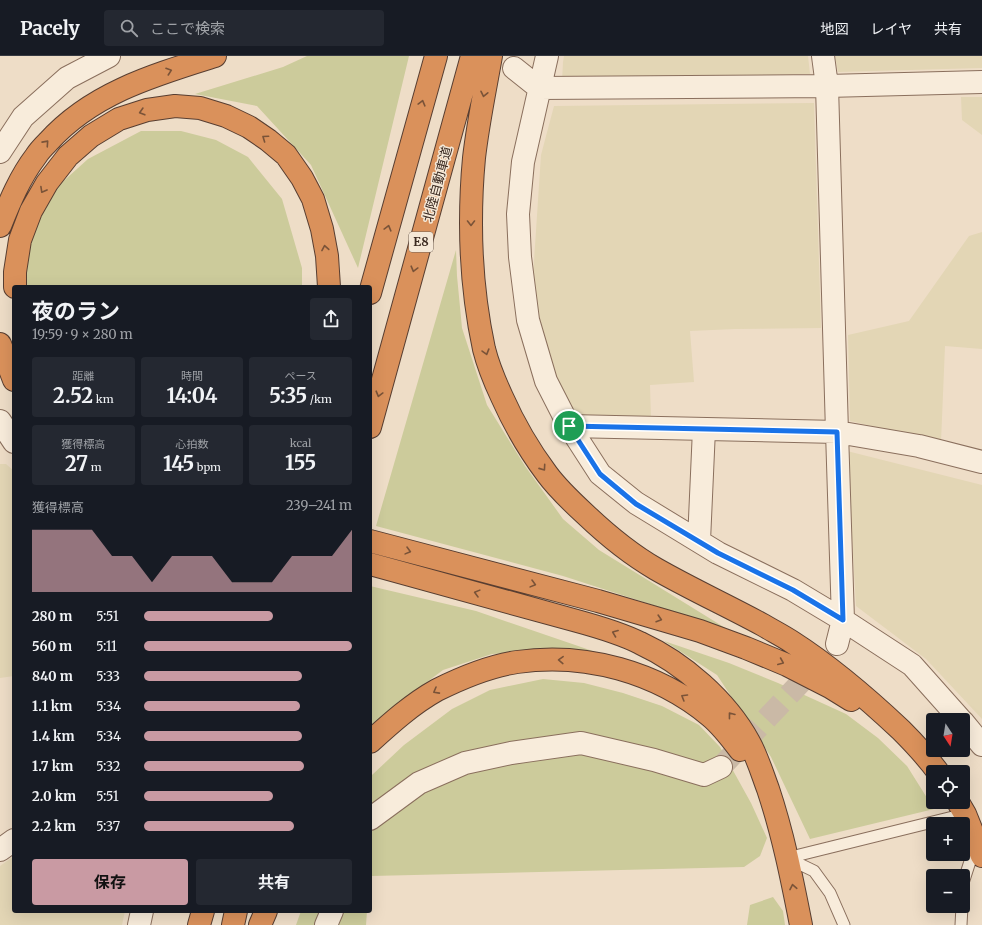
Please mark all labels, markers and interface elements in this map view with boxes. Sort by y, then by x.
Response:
search box [104,10,384,46]
text: Pacely [20,16,80,40]
icon: search [118,17,140,39]
text: ここで検索 [150,19,225,38]
text: 地図 [820,20,848,38]
text: レイヤ [870,20,912,38]
text: 共有 [934,20,962,38]
one-way arrow [165,67,172,76]
one-way arrow [480,91,488,97]
one-way arrow [418,100,426,106]
one-way arrow [139,107,146,116]
one-way arrow [262,136,269,143]
one-way arrow [42,141,49,148]
street label: 北陸自動車道 [419,144,456,224]
one-way arrow [40,186,47,193]
one-way arrow [467,220,475,226]
one-way arrow [383,225,392,232]
road number: E8 [409,232,433,252]
one-way arrow [321,245,330,251]
one-way arrow [410,266,418,272]
text: 夜のラン [32,297,120,325]
button: share [310,298,352,340]
text: 19:59 · 9 × 280 m [32,326,133,343]
one-way arrow [481,348,490,355]
text: 距離 [72,369,94,383]
text: 時間 [181,369,203,383]
text: ペース [284,369,317,383]
text: 2.52 [53,383,93,408]
text: 14:04 [166,383,218,408]
text: 5:35 [269,383,307,408]
one-way arrow [375,391,384,398]
text: km [93,392,114,406]
text: /km [307,392,332,406]
pin [552,409,586,443]
icon: arrive [558,415,580,437]
text: kcal [290,436,311,450]
text: 獲得標高 [61,437,105,451]
text: 心拍数 [175,437,208,451]
text: 155 [285,450,316,475]
text: 27 [65,451,88,476]
text: 145 [163,451,194,476]
text: m [88,460,102,474]
text: bpm [194,460,221,474]
one-way arrow [538,464,546,471]
text: 239–241 m [286,497,352,514]
text: 獲得標高 [32,499,84,516]
one-way arrow [404,546,411,555]
one-way arrow [530,579,537,588]
one-way arrow [474,589,481,598]
text: 280 m [32,608,72,625]
text: 5:51 [96,608,119,625]
one-way arrow [655,614,662,623]
one-way arrow [612,629,619,637]
text: 560 m [32,638,72,655]
text: 5:11 [96,638,117,655]
one-way arrow [558,656,564,664]
one-way arrow [777,658,784,666]
text: 840 m [32,668,73,685]
text: 5:33 [96,668,120,685]
one-way arrow [433,687,440,694]
one-way arrow [681,694,688,701]
text: 1.1 km [32,698,72,715]
text: 5:34 [96,698,121,715]
one-way arrow [728,713,735,720]
north arrow [926,713,970,757]
map controls [926,713,970,913]
text: 1.4 km [32,728,75,745]
text: 5:34 [96,728,121,745]
text: 1.7 km [32,758,73,775]
text: 5:32 [96,758,120,775]
button: locate [926,765,970,809]
text: 2.0 km [32,788,76,805]
text: 5:51 [96,788,119,805]
button: + [926,817,970,861]
text: 2.2 km [32,818,76,835]
text: 5:37 [96,818,120,835]
button: 保存 [32,859,188,905]
button: 共有 [196,859,352,905]
button: − [926,869,970,913]
one-way arrow [789,884,798,890]

